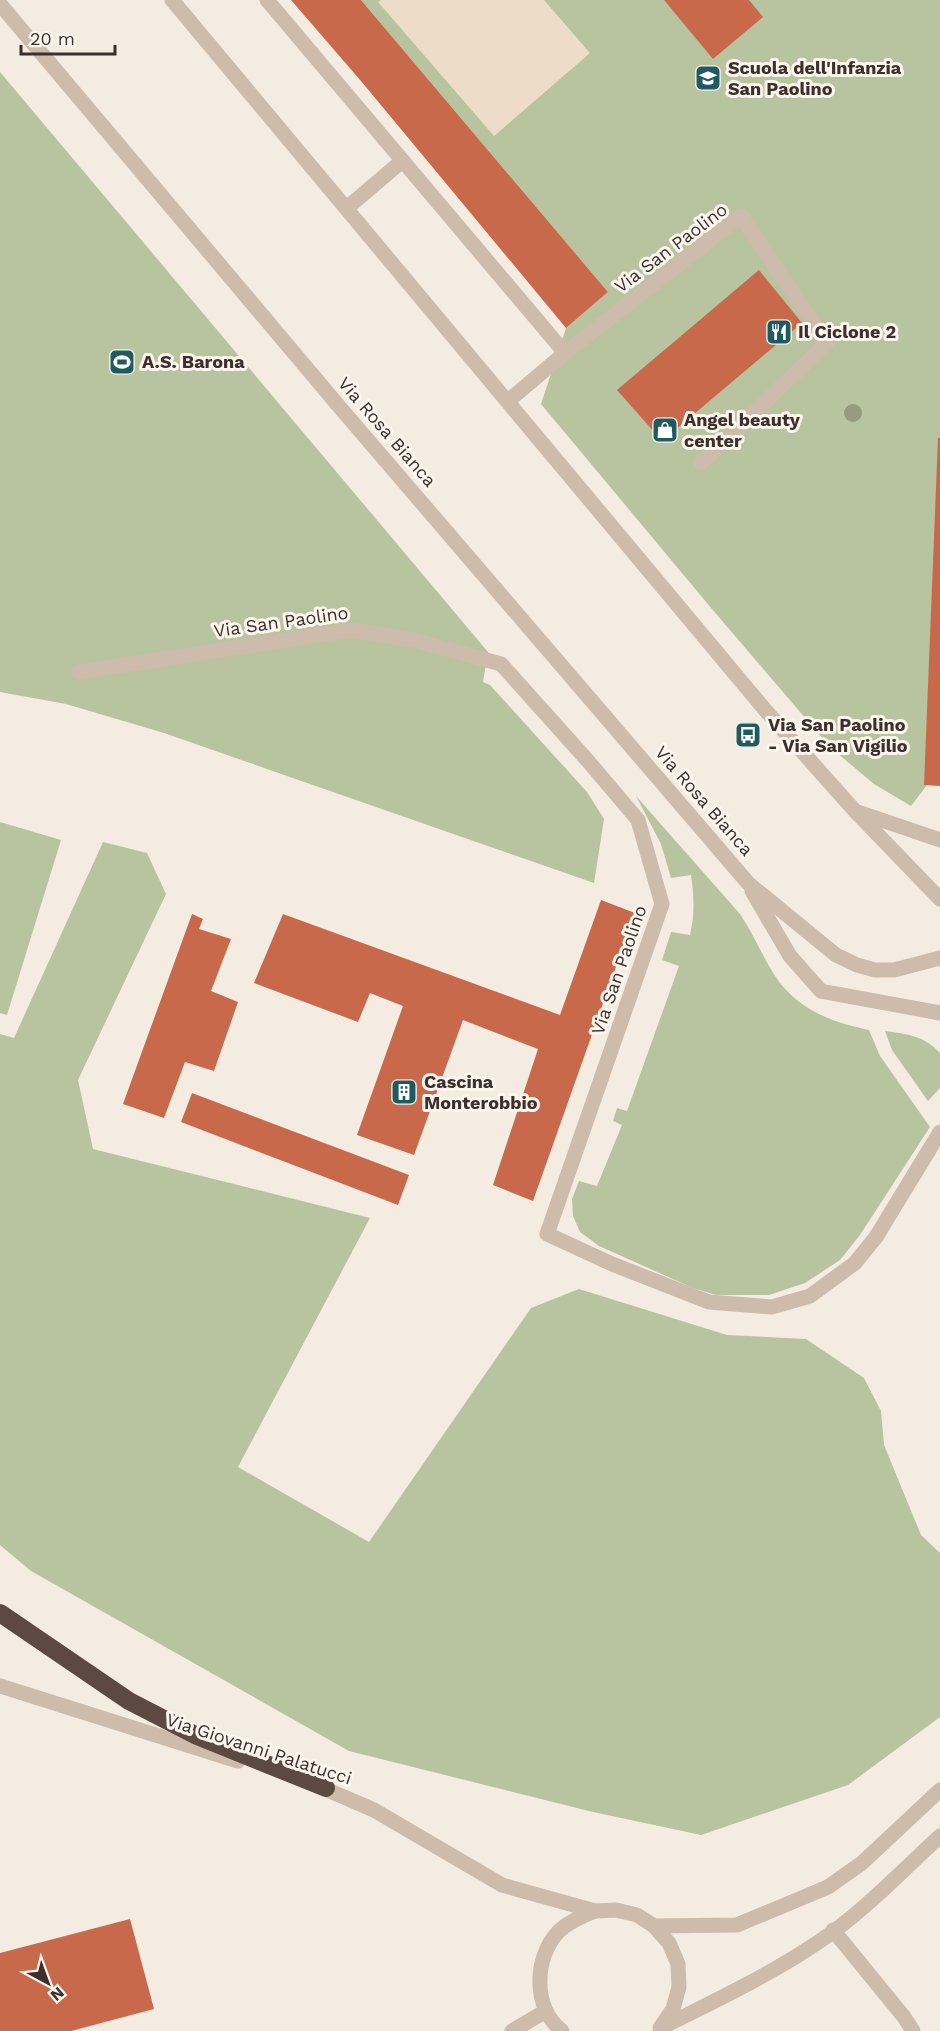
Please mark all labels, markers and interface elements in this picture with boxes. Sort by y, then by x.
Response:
scale bar [21,18,116,56]
text: 20 m [30,28,75,49]
place label: Scuola dell'Infanzia San Paolino [728,57,902,99]
school or university icon: Scuola dell'Infanzia San Paolino [693,63,723,93]
street label: Via San Paolino [610,198,731,297]
restaurant icon: Il Ciclone 2 [764,317,794,347]
place label: Il Ciclone 2 [798,321,896,342]
sports icon: A.S. Barona [107,347,137,377]
place label: A.S. Barona [142,351,245,372]
street label: Via Rosa Bianca [334,373,441,491]
place label: Angel beauty center [684,409,801,451]
shop icon: Angel beauty center [650,415,680,445]
street label: Via San Paolino [212,602,349,641]
place label: Via San Paolino - Via San Vigilio [768,714,908,756]
bus stop icon: Via San Paolino - Via San Vigilio [733,720,763,750]
street label: Via Rosa Bianca [651,742,758,860]
street label: Via San Paolino [587,902,650,1037]
place label: Cascina Monterobbio [424,1071,538,1113]
building icon: Cascina Monterobbio [389,1077,419,1107]
street label: Via Giovanni Palatucci [164,1709,354,1788]
north arrow [18,1953,78,2013]
text: N [47,1983,68,2005]

